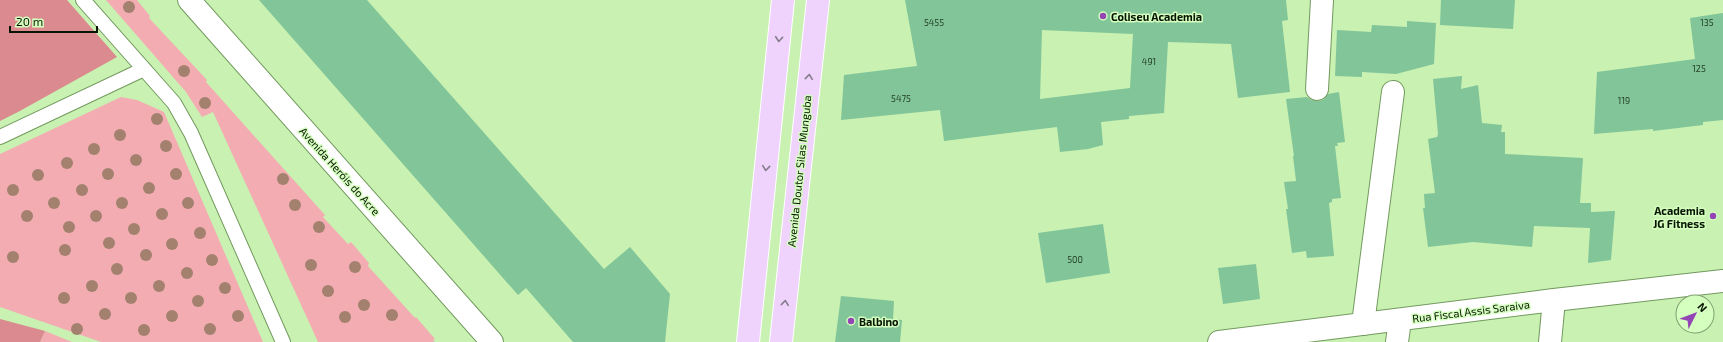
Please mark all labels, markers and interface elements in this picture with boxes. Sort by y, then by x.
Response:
scale bar [10,8,97,34]
place label: Coliseu Academia [1111,10,1202,23]
marker: Coliseu Academia [1098,11,1108,21]
text: 20 m [16,14,43,28]
house number: 5455 [924,17,944,28]
house number: 135 [1700,17,1714,28]
one-way arrow [775,36,784,42]
house number: 491 [1142,56,1156,67]
house number: 125 [1692,63,1706,74]
one-way arrow [804,73,813,80]
house number: 5475 [891,93,911,104]
street label: Avenida Doutor Silas Munguba [785,95,813,247]
house number: 119 [1618,95,1630,106]
street label: Avenida Heróis do Acre [297,124,383,218]
one-way arrow [762,165,771,171]
place label: Academia JG Fitness [1653,204,1705,230]
marker: Academia JG Fitness [1708,211,1718,221]
house number: 500 [1067,254,1083,265]
north arrow [1675,294,1715,334]
street label: Rua Fiscal Assis Saraiva [1411,297,1531,325]
one-way arrow [780,300,789,306]
text: N [1695,300,1710,314]
place label: Balbino [859,315,899,328]
marker: Balbino [846,316,856,326]

